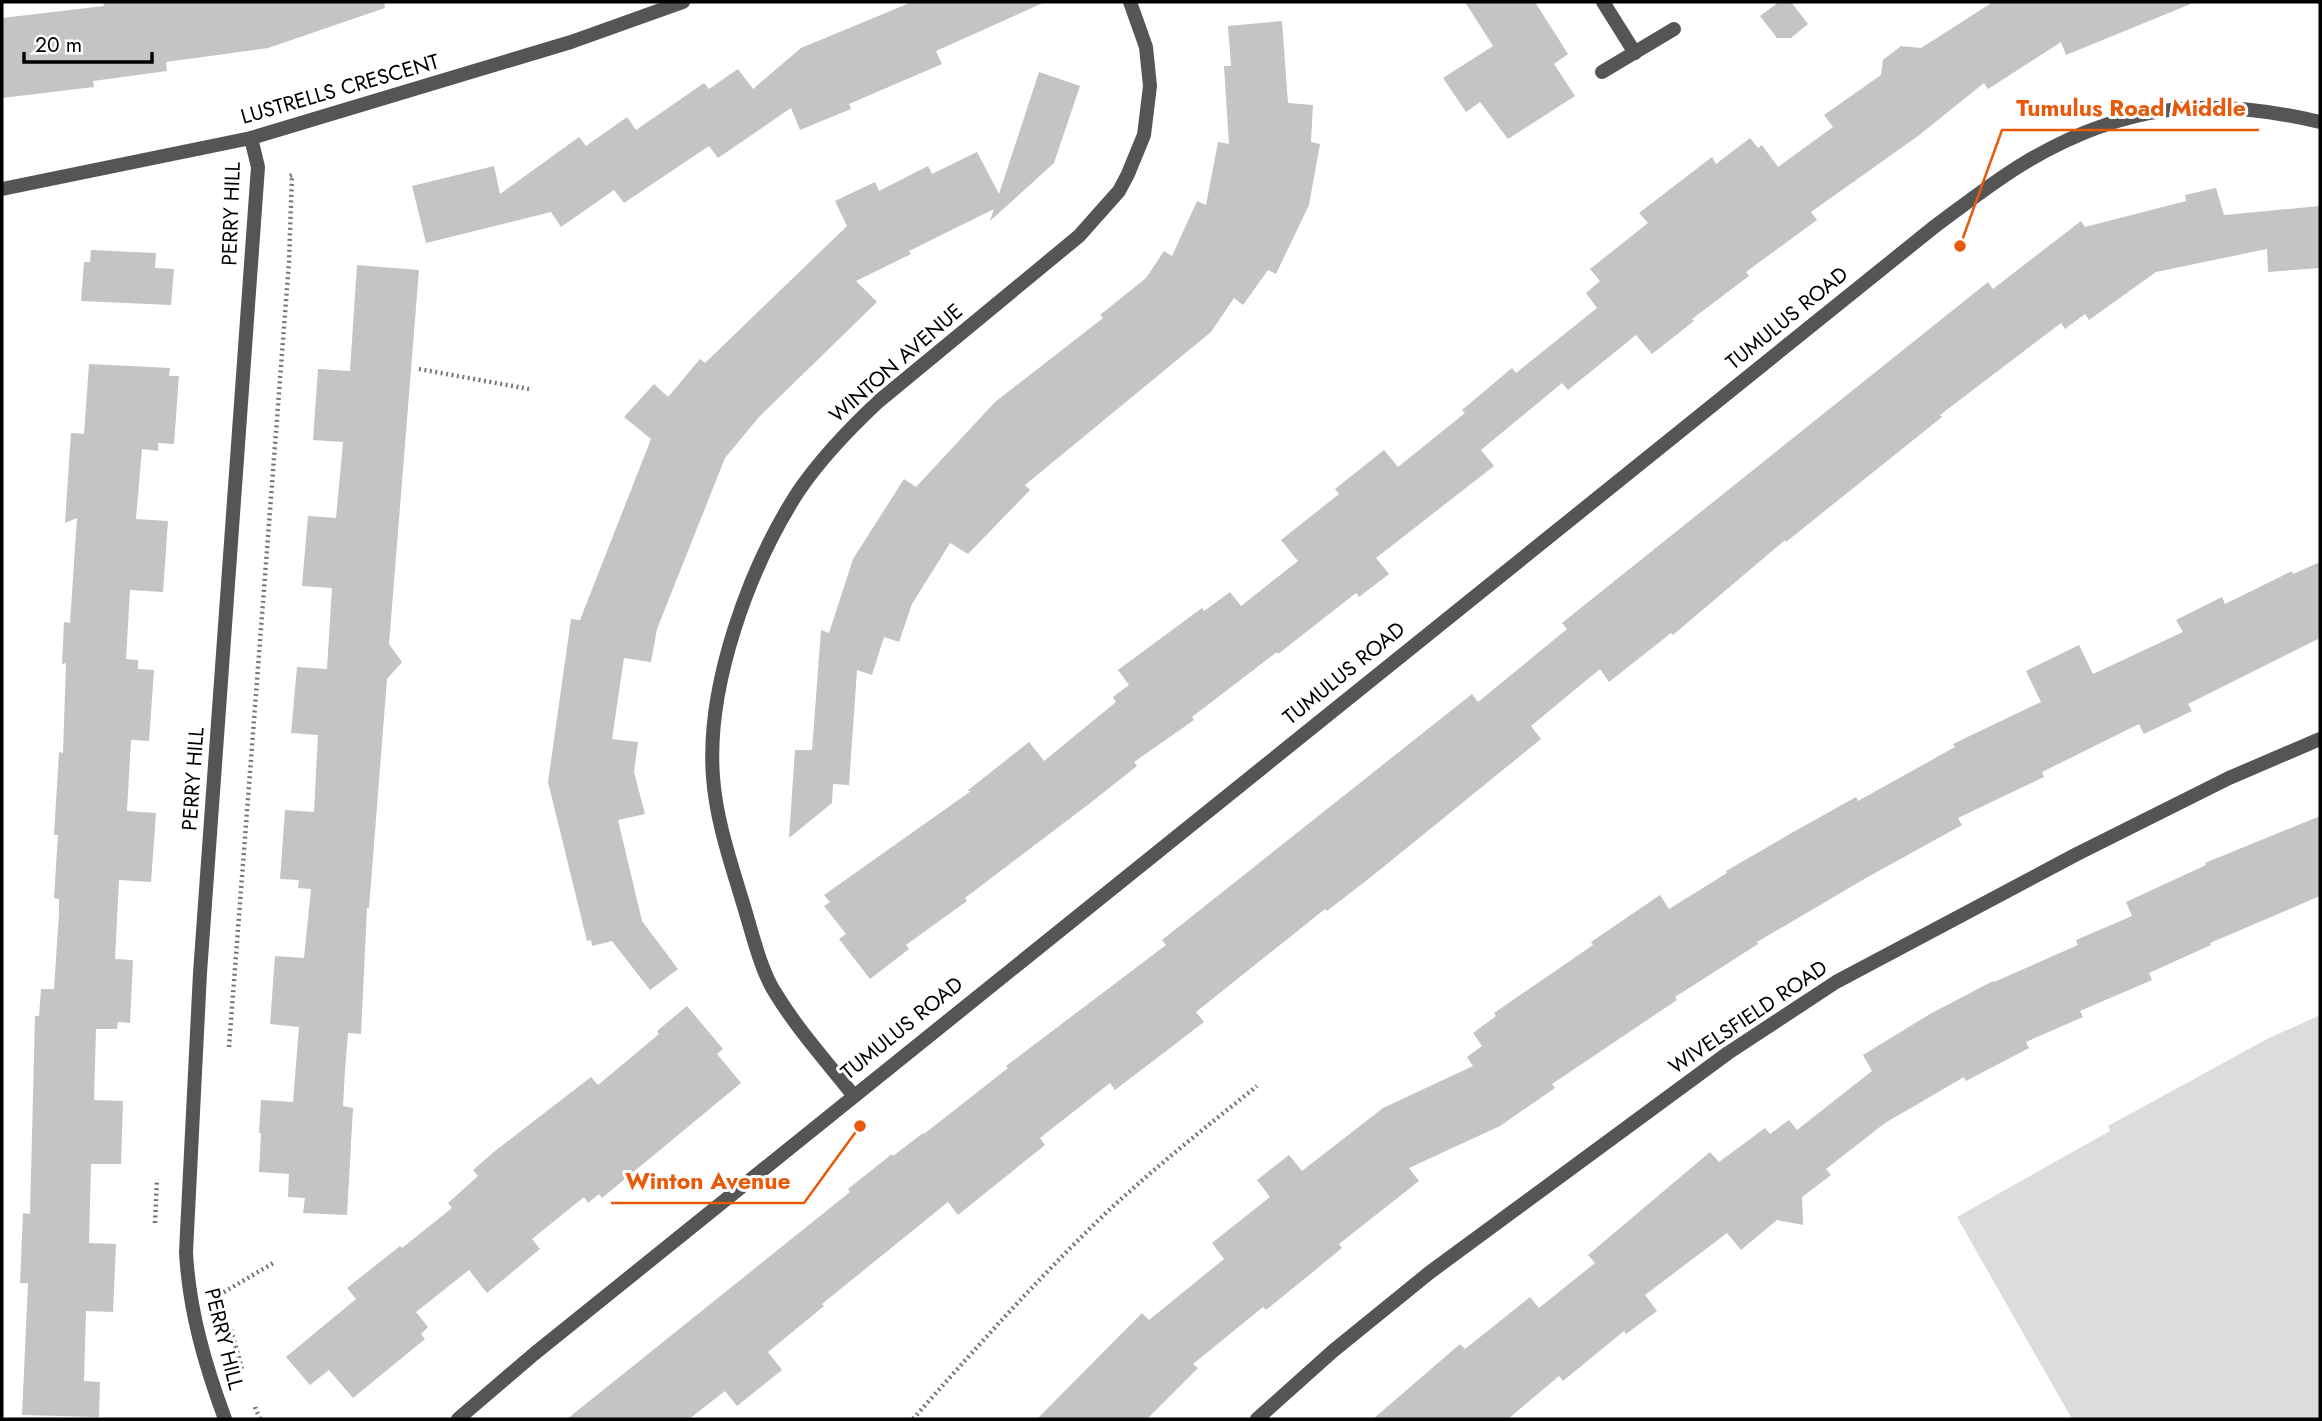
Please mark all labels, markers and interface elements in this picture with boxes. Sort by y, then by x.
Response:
scale bar [24,21,152,65]
text: 20 m [35,30,82,60]
street label: LUSTRELLS CRESCENT [237,46,443,132]
callout: Tumulus Road Middle [2002,86,2259,130]
text: Tumulus Road Middle [2016,91,2246,125]
street label: PERRY HILL [214,161,248,266]
street label: TUMULUS ROAD [1720,259,1854,377]
street label: WINTON AVENUE [823,296,969,430]
street label: TUMULUS ROAD [1277,614,1411,732]
street label: PERRY HILL [174,726,212,832]
street label: WIVELSFIELD ROAD [1663,953,1833,1081]
street label: TUMULUS ROAD [835,969,969,1087]
callout: Winton Avenue [611,1159,804,1203]
text: Winton Avenue [625,1164,791,1198]
street label: PERRY HILL [197,1285,251,1393]

